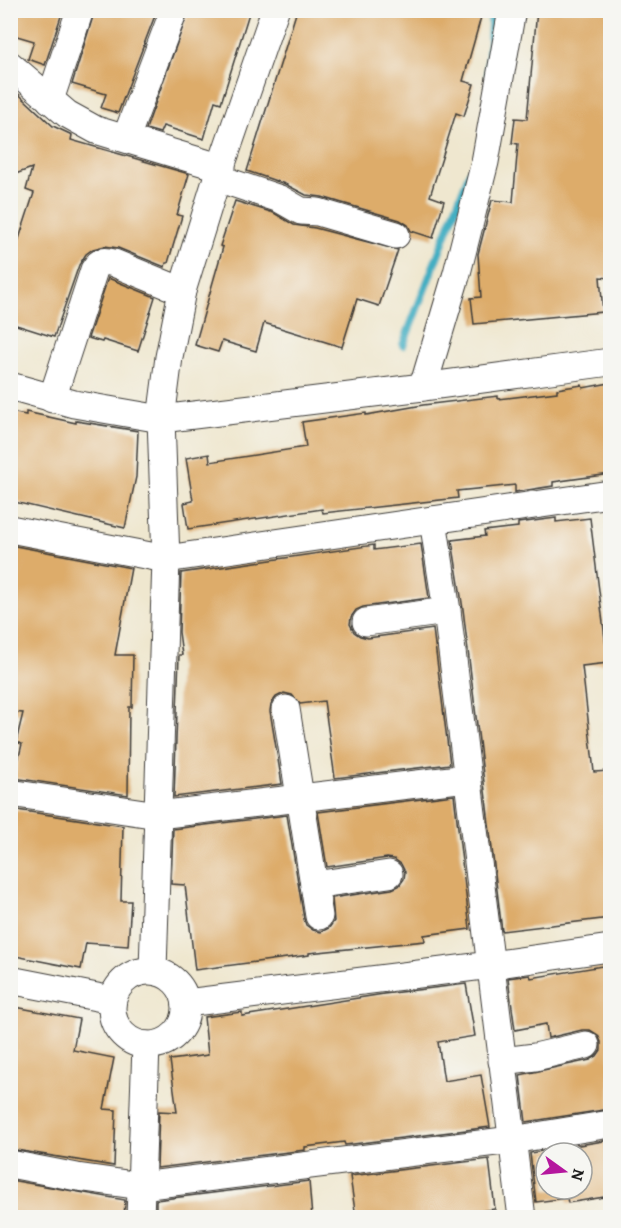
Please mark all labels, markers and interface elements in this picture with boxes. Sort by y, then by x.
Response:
north arrow [534,1141,594,1201]
text: N [565,1166,590,1183]

